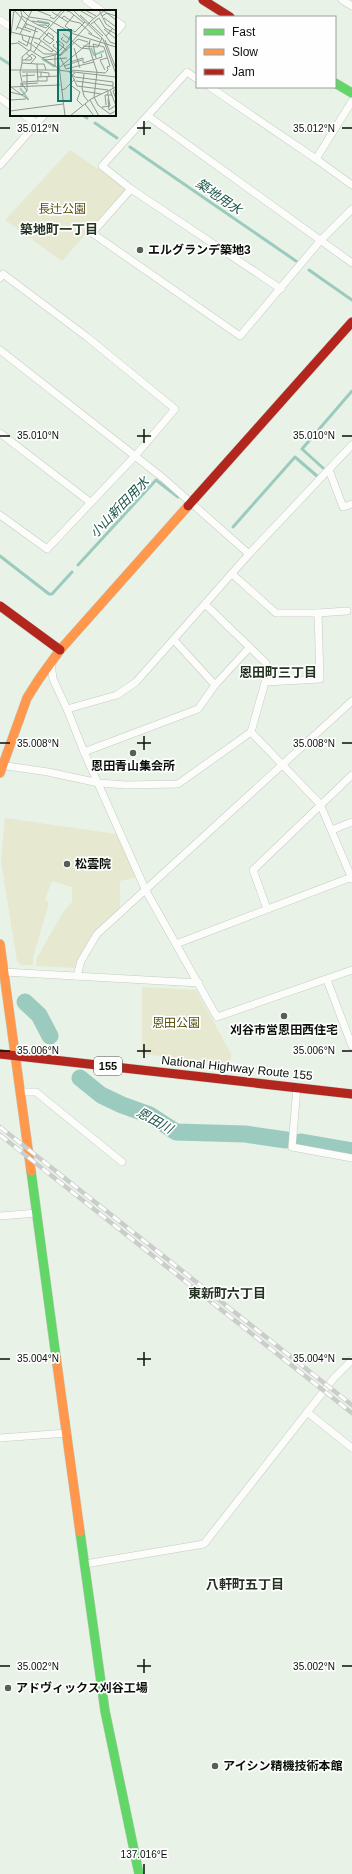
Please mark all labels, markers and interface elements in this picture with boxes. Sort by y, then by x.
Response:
inset map [10,10,116,116]
legend [196,16,336,88]
text: Fast [232,25,256,39]
text: Slow [232,45,258,59]
text: Jam [232,65,255,79]
text: 35.012°N [17,123,59,134]
text: 35.012°N [293,123,335,134]
water label: 築地用水 [193,176,246,218]
park label: 長辻公園 [38,202,86,216]
district label: 築地町一丁目 [20,222,98,237]
place label: エルグランデ築地3 [148,243,251,257]
marker: エルグランデ築地3 [135,245,145,255]
text: 35.010°N [17,430,59,441]
text: 35.010°N [293,430,335,441]
water label: 小山新田用水 [87,473,153,541]
district label: 恩田町三丁目 [239,665,317,680]
text: 35.008°N [17,738,59,749]
text: 35.008°N [293,738,335,749]
marker: 恩田青山集会所 [128,748,138,758]
place label: 恩田青山集会所 [91,759,175,773]
place label: 松雲院 [75,857,111,871]
marker: 松雲院 [62,859,72,869]
marker: 刈谷市営恩田西住宅 [279,1011,289,1021]
park label: 恩田公園 [152,1016,200,1030]
place label: 刈谷市営恩田西住宅 [230,1023,338,1037]
text: 35.006°N [17,1045,59,1056]
text: 35.006°N [293,1045,335,1056]
street label: National Highway Route 155 [161,1053,314,1083]
road number: 155 [94,1057,122,1075]
water label: 恩田川 [134,1104,177,1137]
district label: 東新町六丁目 [188,1286,266,1301]
text: 35.004°N [17,1353,59,1364]
text: 35.004°N [293,1353,335,1364]
district label: 八軒町五丁目 [206,1577,284,1592]
text: 35.002°N [17,1661,59,1672]
text: 35.002°N [293,1661,335,1672]
place label: アドヴィックス刈谷工場 [16,1681,148,1695]
marker: アドヴィックス刈谷工場 [3,1683,13,1693]
place label: アイシン精機技術本館 [223,1759,342,1773]
marker: アイシン精機技術本館 [210,1761,220,1771]
text: 137.016°E [121,1849,168,1860]

